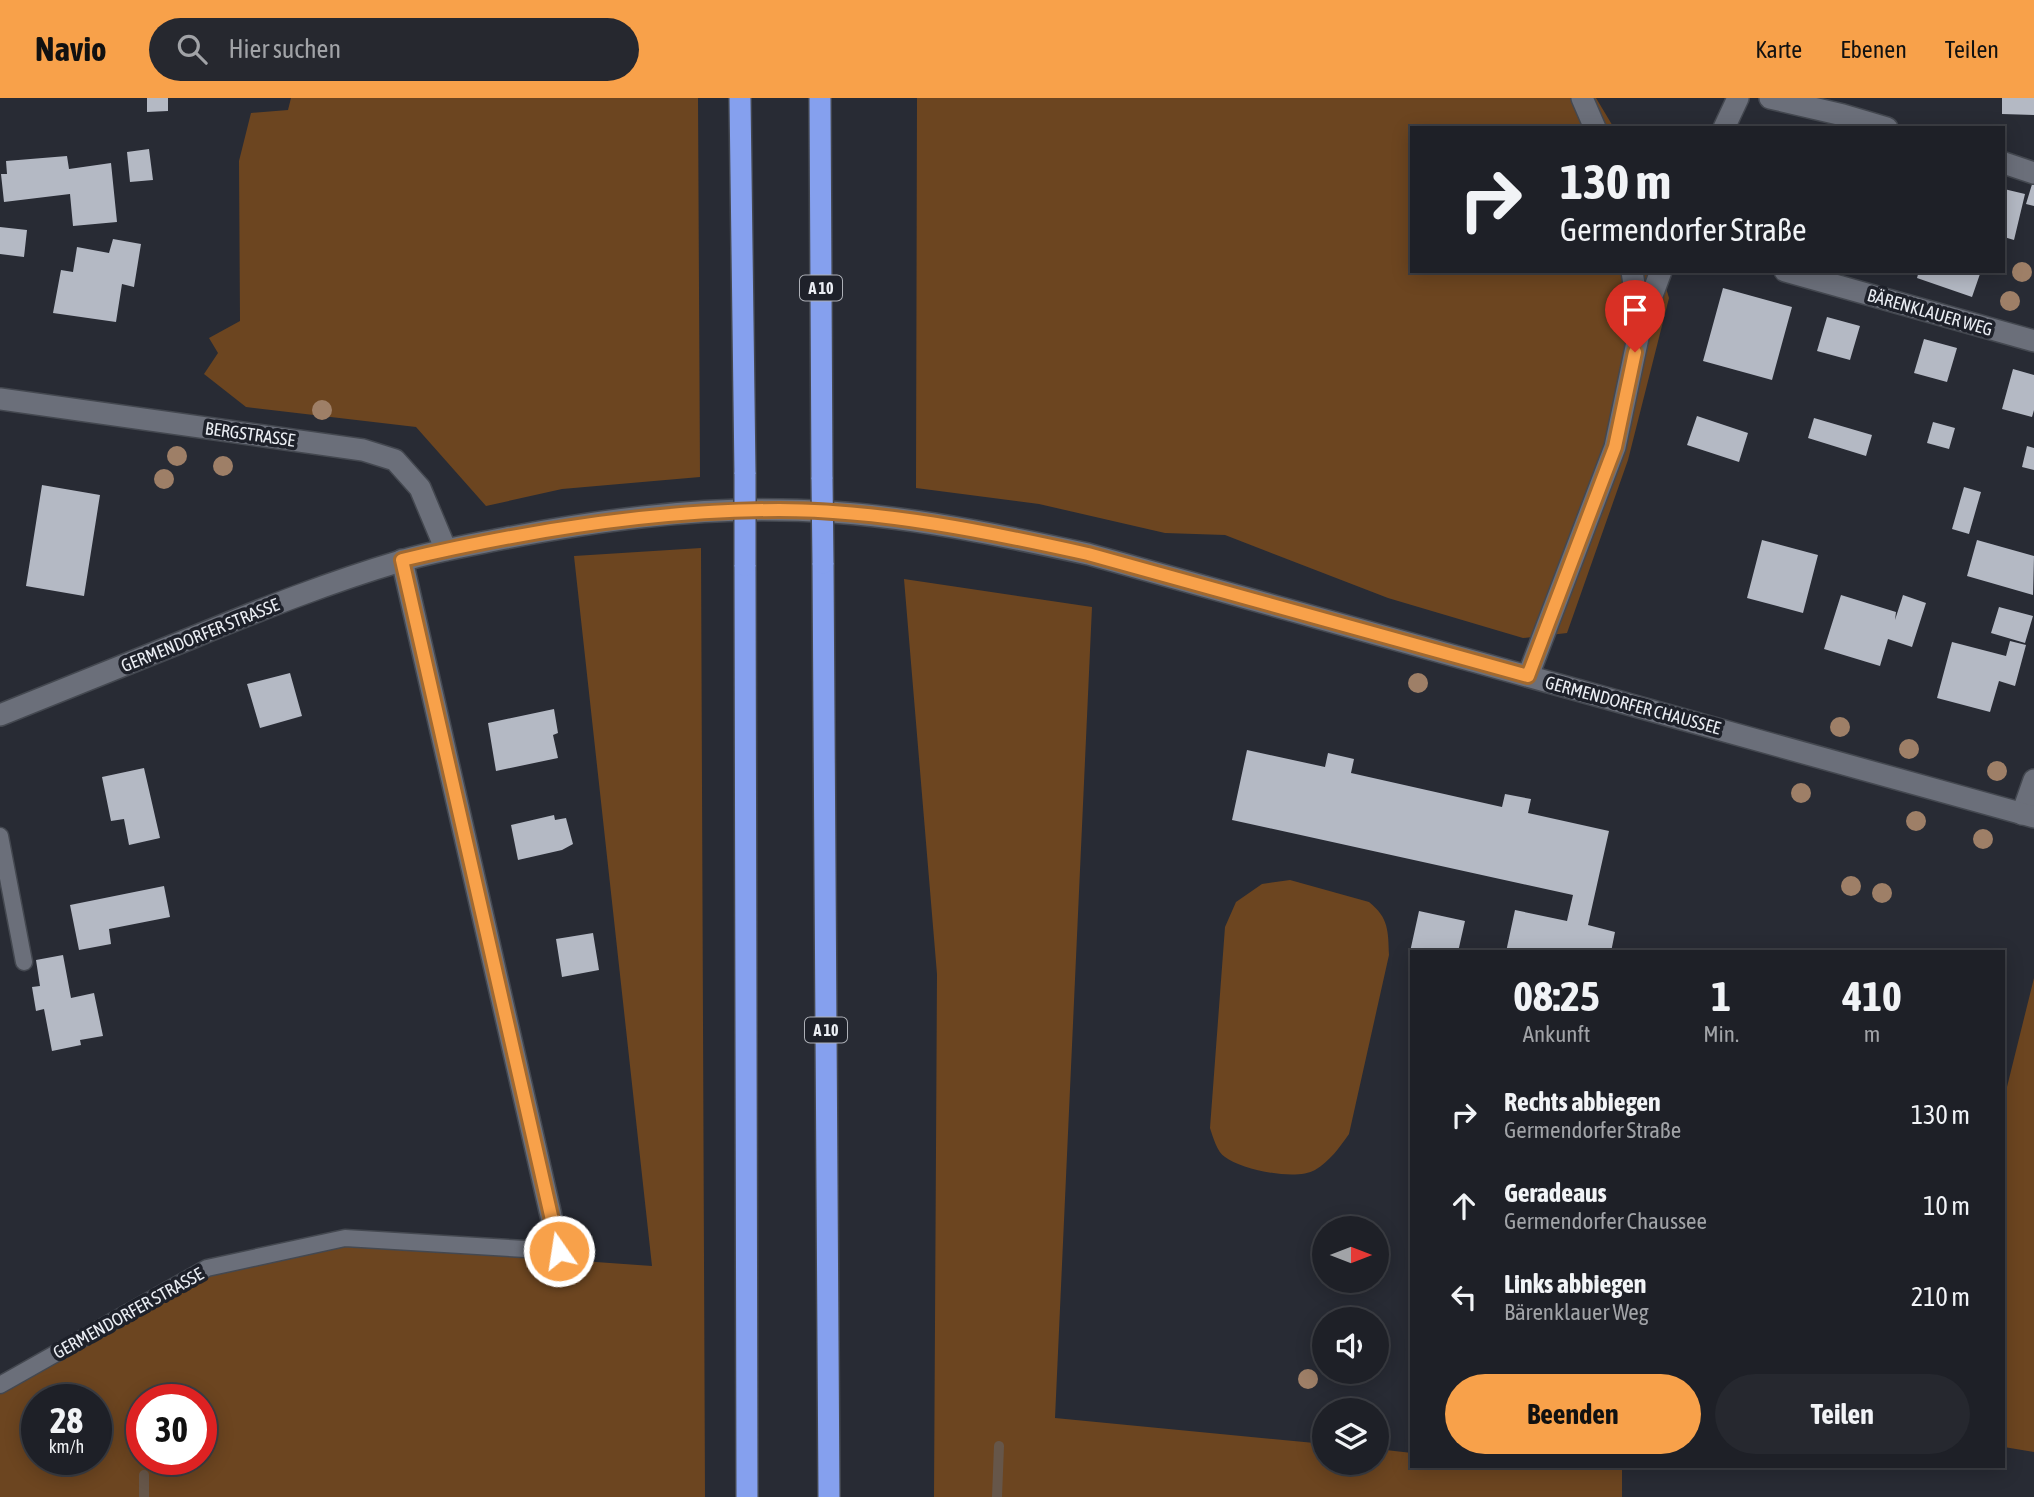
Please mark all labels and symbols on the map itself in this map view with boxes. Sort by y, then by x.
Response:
road number: A 10 [800,276,842,300]
pin [1605,280,1665,352]
street label: BÄRENKLAUER WEG [1865,284,1995,340]
street label: BERGSTRASSE [204,417,297,451]
street label: GERMENDORFER STRASSE [118,594,282,676]
street label: GERMENDORFER CHAUSSEE [1543,671,1723,739]
road number: A 10 [805,1018,847,1042]
position arrow [522,1214,596,1288]
north arrow [1312,1216,1390,1293]
street label: GERMENDORFER STRASSE [49,1263,207,1363]
speed limit sign: 30 [126,1384,217,1475]

